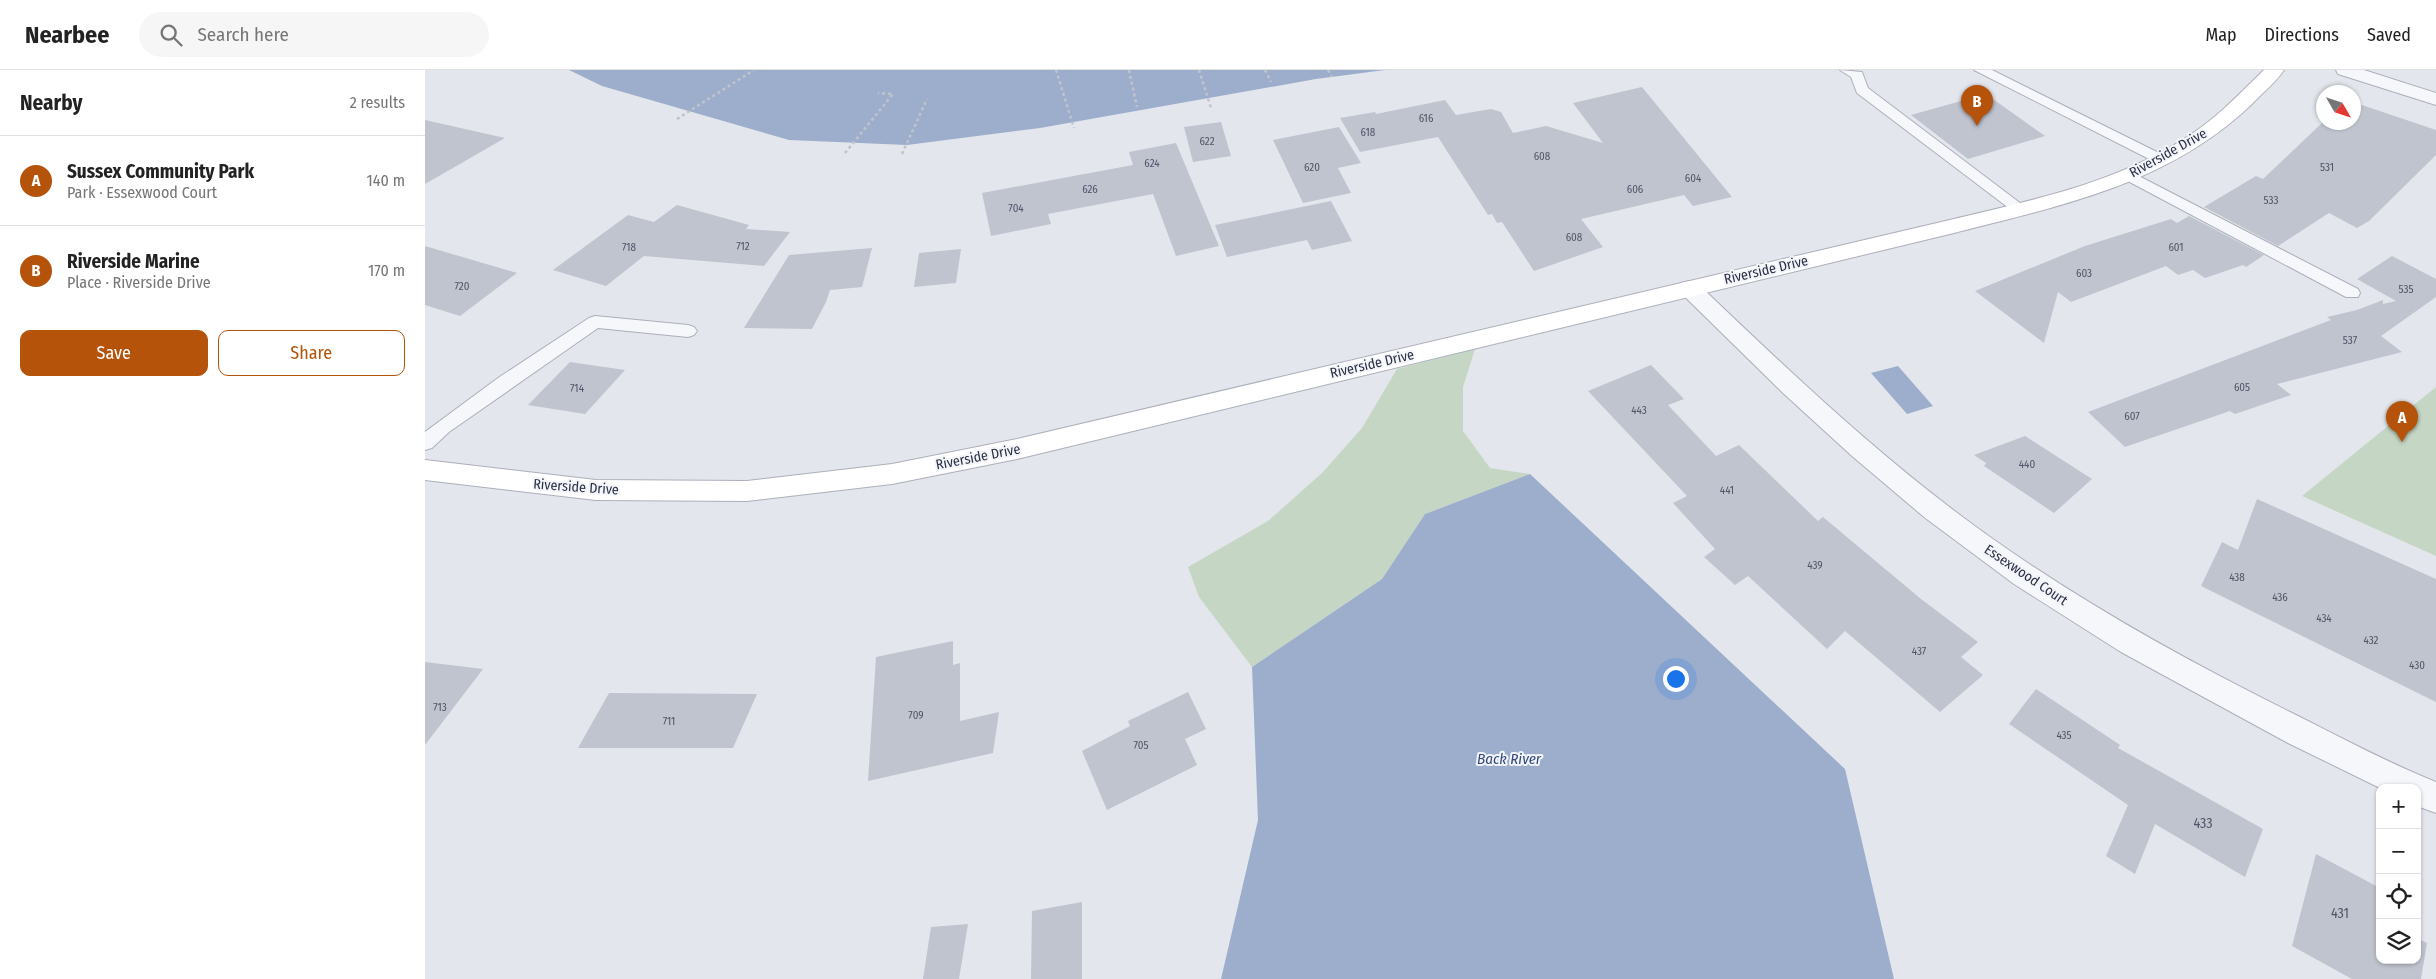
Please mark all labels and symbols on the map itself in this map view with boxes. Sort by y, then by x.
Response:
pin: B [1961,85,1993,126]
north arrow [2316,85,2361,130]
house number: 616 [1419,112,1434,125]
street label: Riverside Drive [2126,125,2210,181]
house number: 618 [1361,126,1376,139]
house number: 622 [1199,135,1215,148]
house number: 608 [1534,150,1551,163]
house number: 624 [1144,157,1160,170]
house number: 620 [1304,161,1320,174]
house number: 531 [2320,161,2334,174]
house number: 604 [1685,172,1702,185]
house number: 626 [1082,183,1098,196]
house number: 606 [1627,183,1644,196]
house number: 533 [2264,194,2278,207]
house number: 704 [1008,202,1024,215]
house number: 608 [1566,231,1583,244]
house number: 712 [736,240,750,253]
house number: 718 [622,241,637,254]
house number: 601 [2168,241,2184,254]
street label: Riverside Drive [1722,252,1810,288]
house number: 603 [2076,267,2092,280]
house number: 720 [455,280,470,293]
house number: 535 [2399,283,2413,296]
house number: 537 [2343,334,2358,347]
street label: Riverside Drive [1328,346,1416,382]
house number: 605 [2234,381,2250,394]
house number: 714 [570,382,585,395]
pin: A [2386,401,2418,442]
house number: 443 [1631,404,1647,417]
house number: 607 [2124,410,2140,423]
street label: Riverside Drive [934,440,1022,474]
house number: 440 [2019,458,2035,471]
street label: Riverside Drive [533,476,619,498]
house number: 441 [1720,484,1734,497]
street label: Essexwood Court [1981,541,2071,609]
house number: 439 [1807,559,1823,572]
house number: 438 [2229,571,2245,584]
house number: 436 [2272,591,2288,604]
house number: 434 [2316,612,2332,625]
house number: 432 [2364,634,2379,647]
house number: 437 [1912,645,1927,658]
house number: 430 [2409,659,2425,672]
your location [1663,666,1689,692]
house number: 713 [433,701,447,714]
house number: 709 [908,709,924,722]
house number: 711 [663,715,675,728]
house number: 435 [2056,729,2072,742]
house number: 705 [1133,739,1149,752]
water label: Back River [1477,750,1542,768]
house number: 433 [2193,815,2213,832]
house number: 431 [2331,905,2349,922]

